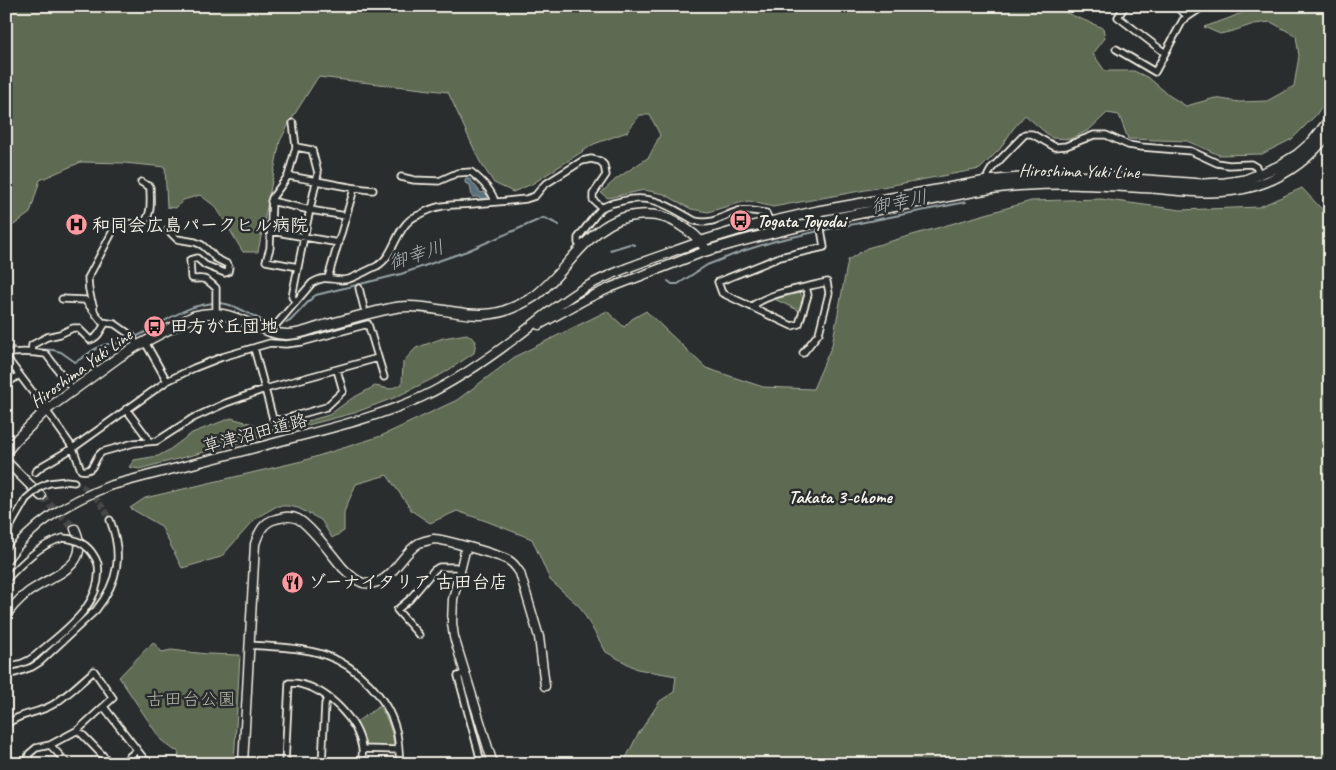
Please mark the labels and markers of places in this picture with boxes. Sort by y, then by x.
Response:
bus stop icon: Togata Toyodai [729,209,753,233]
place label: Togata Toyodai [757,210,848,232]
hospital icon: 和同会広島パークヒル病院 [64,213,88,237]
place label: 和同会広島パークヒル病院 [92,214,308,236]
bus stop icon: 田方が丘団地 [142,314,166,338]
place label: 田方が丘団地 [170,315,278,337]
restaurant icon: ゾーナイタリア 古田台店 [280,570,304,594]
place label: ゾーナイタリア 古田台店 [308,571,508,593]

